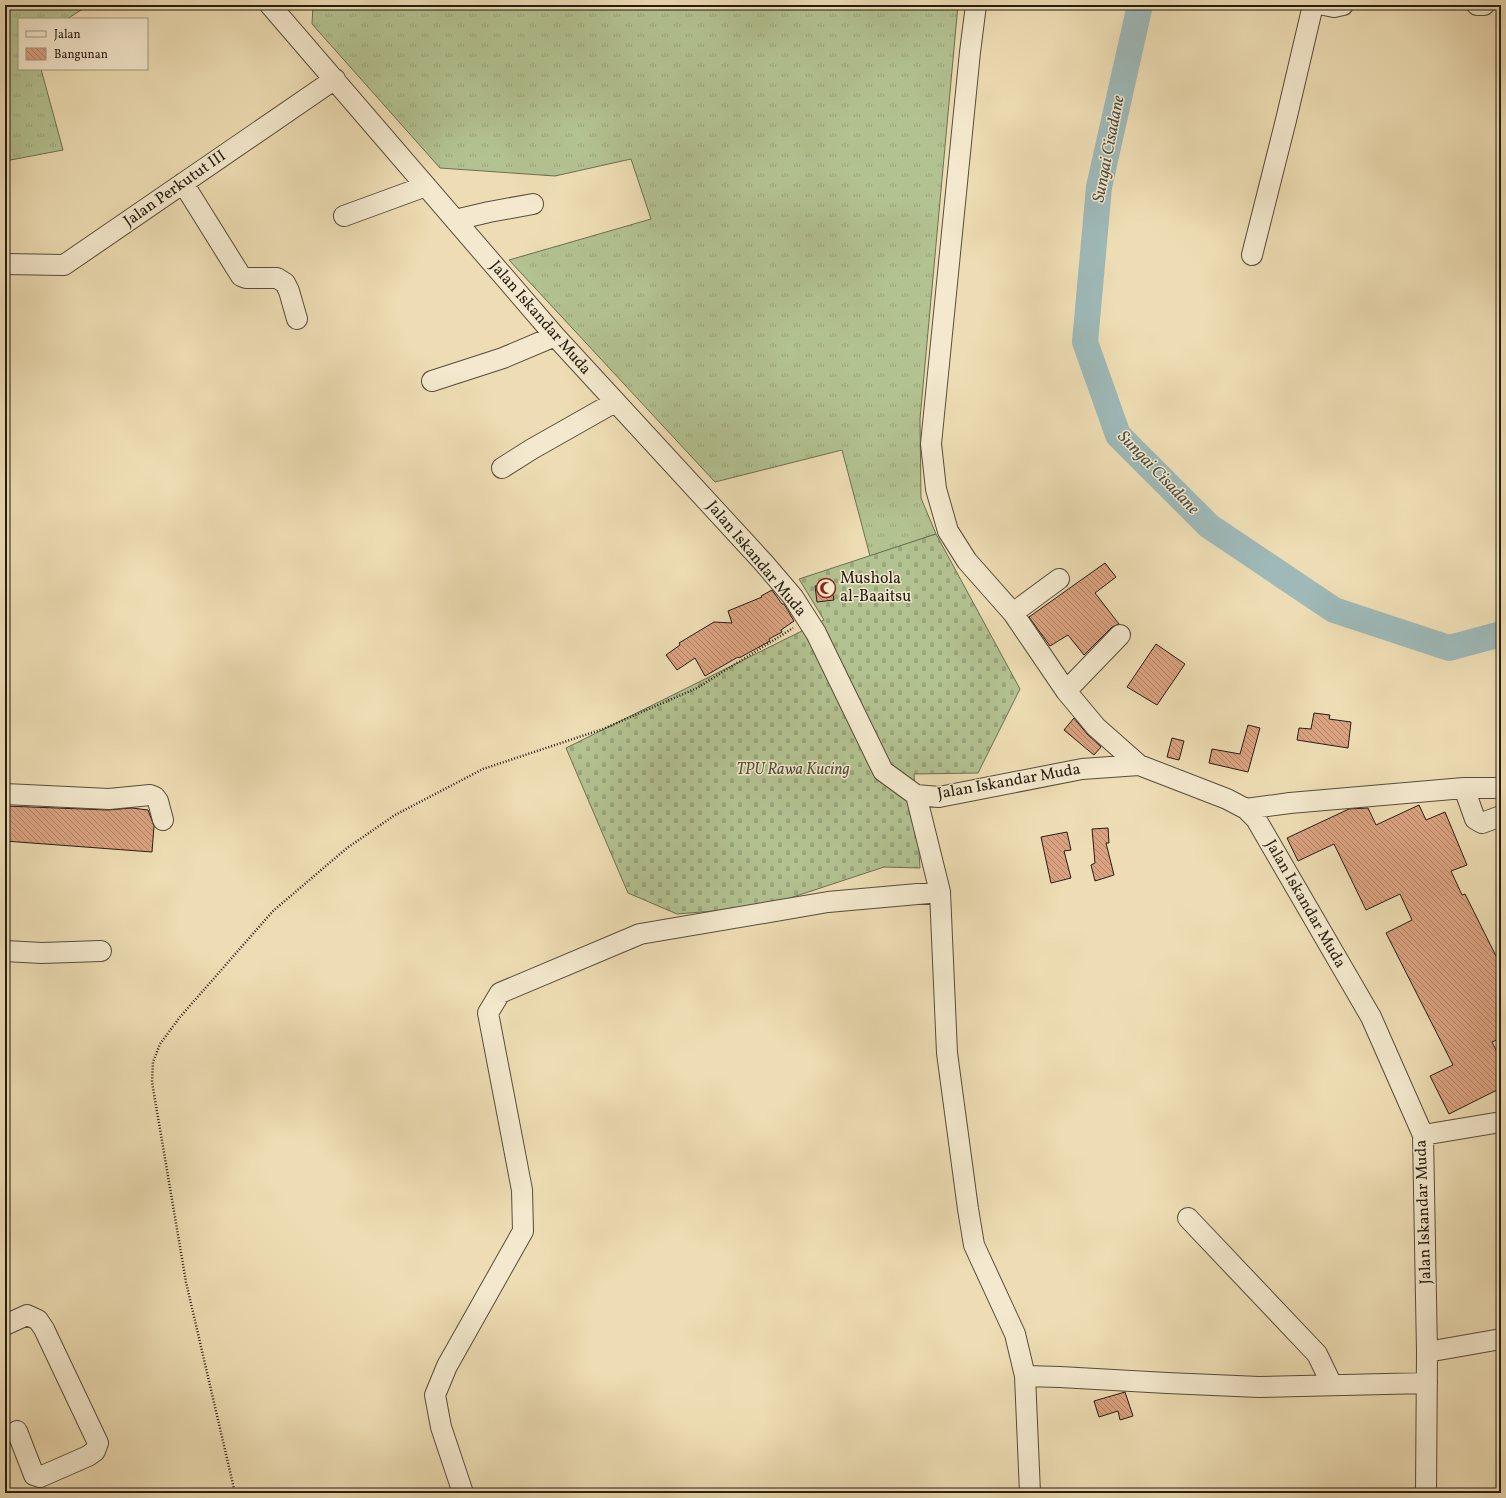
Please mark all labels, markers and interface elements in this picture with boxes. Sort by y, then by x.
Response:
legend [18,18,148,70]
text: Jalan [54,27,81,43]
text: Bangunan [54,47,108,63]
water label: Sungai Cisadane [1087,93,1131,204]
street label: Jalan Perkutut III [119,146,231,232]
street label: Jalan Iskandar Muda [484,256,596,380]
water label: Sungai Cisadane [1112,426,1204,521]
street label: Jalan Iskandar Muda [701,496,811,622]
place label: Mushola al-Baaitsu [840,568,911,608]
mosque icon: Mushola al-Baaitsu [815,577,837,599]
park label: TPU Rawa Kucing [736,759,850,781]
street label: Jalan Iskandar Muda [936,759,1082,805]
street label: Jalan Iskandar Muda [1259,836,1351,972]
street label: Jalan Iskandar Muda [1410,1139,1438,1285]

